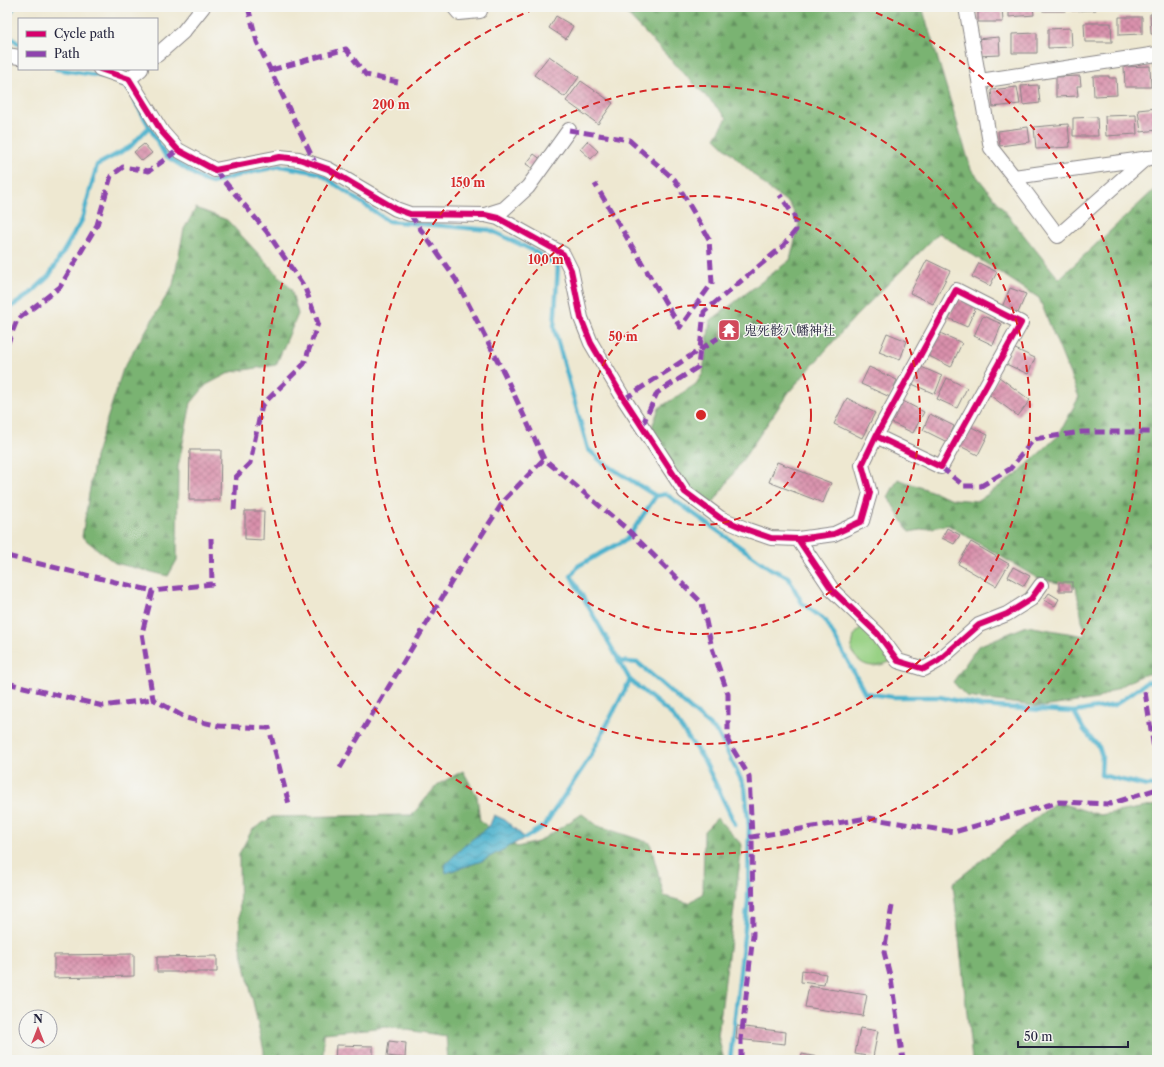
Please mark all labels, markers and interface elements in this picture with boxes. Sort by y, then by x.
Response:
legend [18,18,158,70]
text: Cycle path [54,26,115,41]
text: Path [54,46,80,61]
text: 200 m [372,97,410,112]
text: 150 m [451,175,485,190]
text: 100 m [528,252,564,267]
temple icon: 鬼死骸八幡神社 [716,317,742,343]
place label: 鬼死骸八幡神社 [744,322,835,338]
text: 50 m [608,329,638,344]
centre of rings [694,408,708,422]
north arrow [18,1009,58,1049]
text: N [33,1012,43,1026]
scale bar [1018,1023,1128,1049]
text: 50 m [1024,1029,1053,1044]

